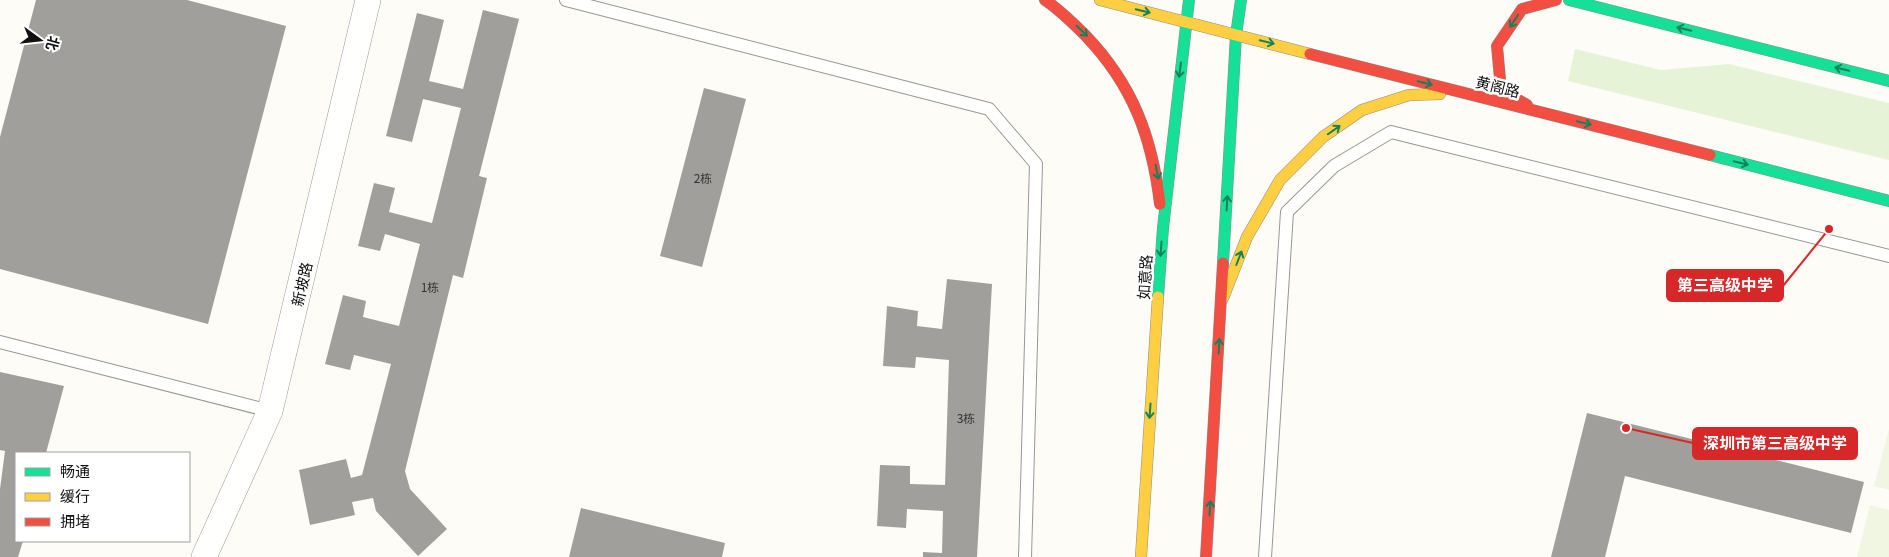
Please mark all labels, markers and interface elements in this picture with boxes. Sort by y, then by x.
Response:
one-way arrow [1134,7,1150,16]
one-way arrow [1509,13,1519,27]
north arrow [15,15,65,65]
one-way arrow [1677,24,1693,33]
one-way arrow [1076,25,1088,37]
text: 北 [42,34,65,53]
one-way arrow [1259,38,1275,48]
one-way arrow [1175,62,1185,78]
one-way arrow [1834,63,1850,73]
street label: 黄阁路 [1474,70,1522,102]
one-way arrow [1416,79,1432,88]
one-way arrow [1575,119,1591,128]
one-way arrow [1327,125,1341,135]
one-way arrow [1733,159,1749,168]
one-way arrow [1152,164,1162,180]
house number: 2栋 [694,169,712,186]
one-way arrow [1222,195,1231,211]
one-way arrow [1156,241,1166,257]
one-way arrow [1234,251,1244,266]
street label: 如意路 [1132,254,1156,300]
street label: 新坡路 [286,260,316,308]
callout: 第三高级中学 [1667,270,1783,301]
text: 第三高级中学 [1677,272,1773,296]
house number: 1栋 [421,278,439,295]
one-way arrow [1214,338,1223,354]
one-way arrow [1145,403,1154,419]
house number: 3栋 [957,409,975,426]
callout: 深圳市第三高级中学 [1693,428,1857,459]
text: 深圳市第三高级中学 [1703,430,1847,454]
legend [15,452,190,542]
text: 畅通 [60,460,90,481]
text: 缓行 [60,485,90,506]
one-way arrow [1205,501,1214,517]
text: 拥堵 [60,510,90,531]

